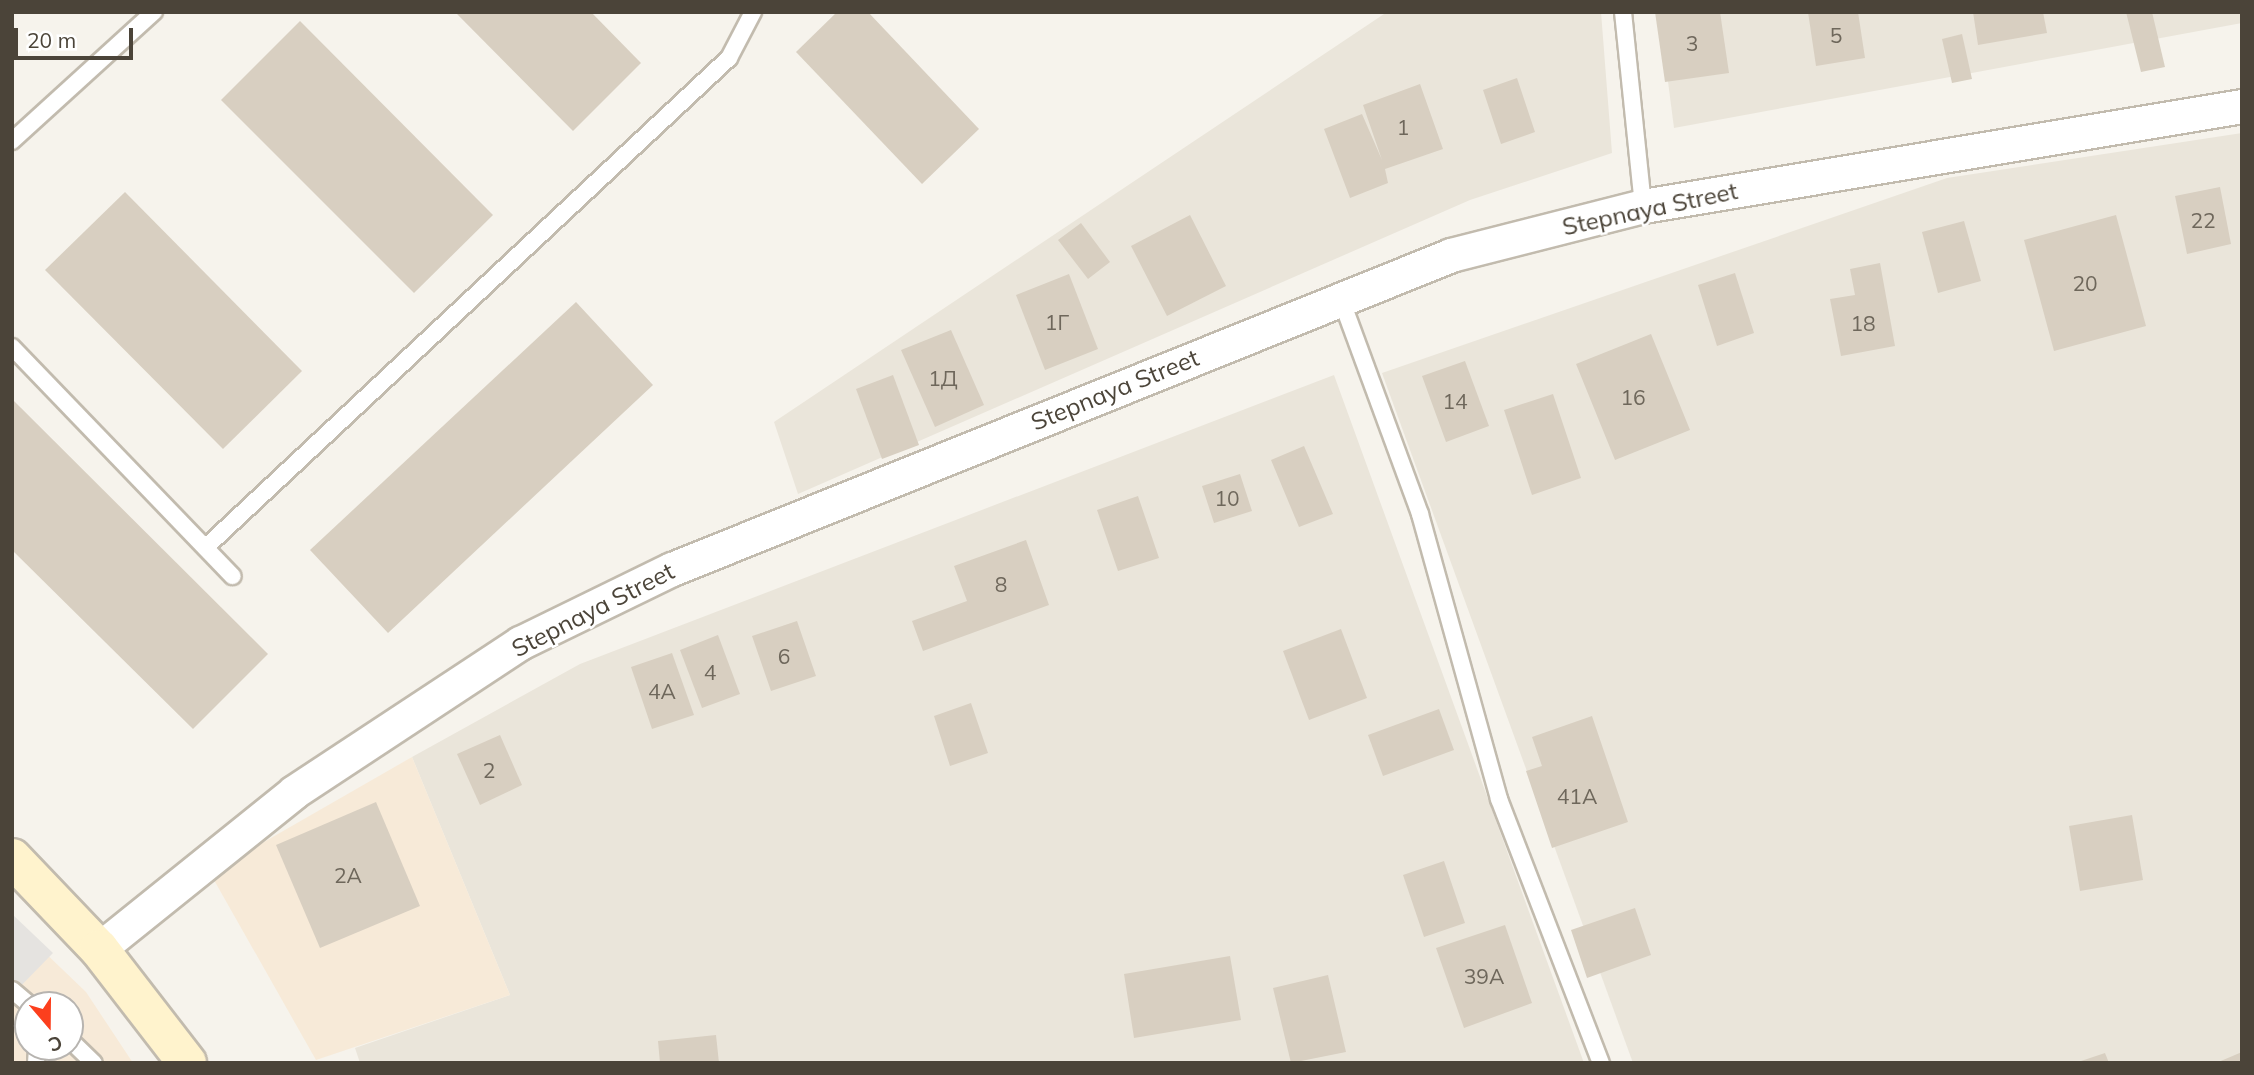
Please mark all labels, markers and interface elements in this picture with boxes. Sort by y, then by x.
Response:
scale bar [18,14,136,58]
house number: 5 [1830,22,1842,48]
text: 20 m [27,27,76,53]
house number: 3 [1686,30,1698,56]
house number: 1 [1397,114,1409,140]
street label: Stepnaya Street [1560,176,1740,242]
house number: 22 [2190,207,2216,233]
house number: 20 [2072,270,2098,296]
house number: 1Г [1045,309,1069,335]
house number: 18 [1850,310,1876,336]
street label: Stepnaya Street [1027,343,1203,437]
house number: 1Д [928,365,958,391]
house number: 16 [1620,384,1646,410]
house number: 14 [1442,388,1468,414]
house number: 10 [1214,485,1240,511]
street label: Stepnaya Street [507,557,679,663]
house number: 8 [995,571,1007,597]
house number: 6 [778,643,790,669]
house number: 4 [704,659,716,685]
house number: 4А [648,678,676,704]
house number: 2 [483,757,495,783]
house number: 41А [1557,783,1597,809]
house number: 2А [334,862,362,888]
house number: 39А [1464,963,1504,989]
north arrow [14,991,84,1061]
text: С [45,1030,66,1057]

